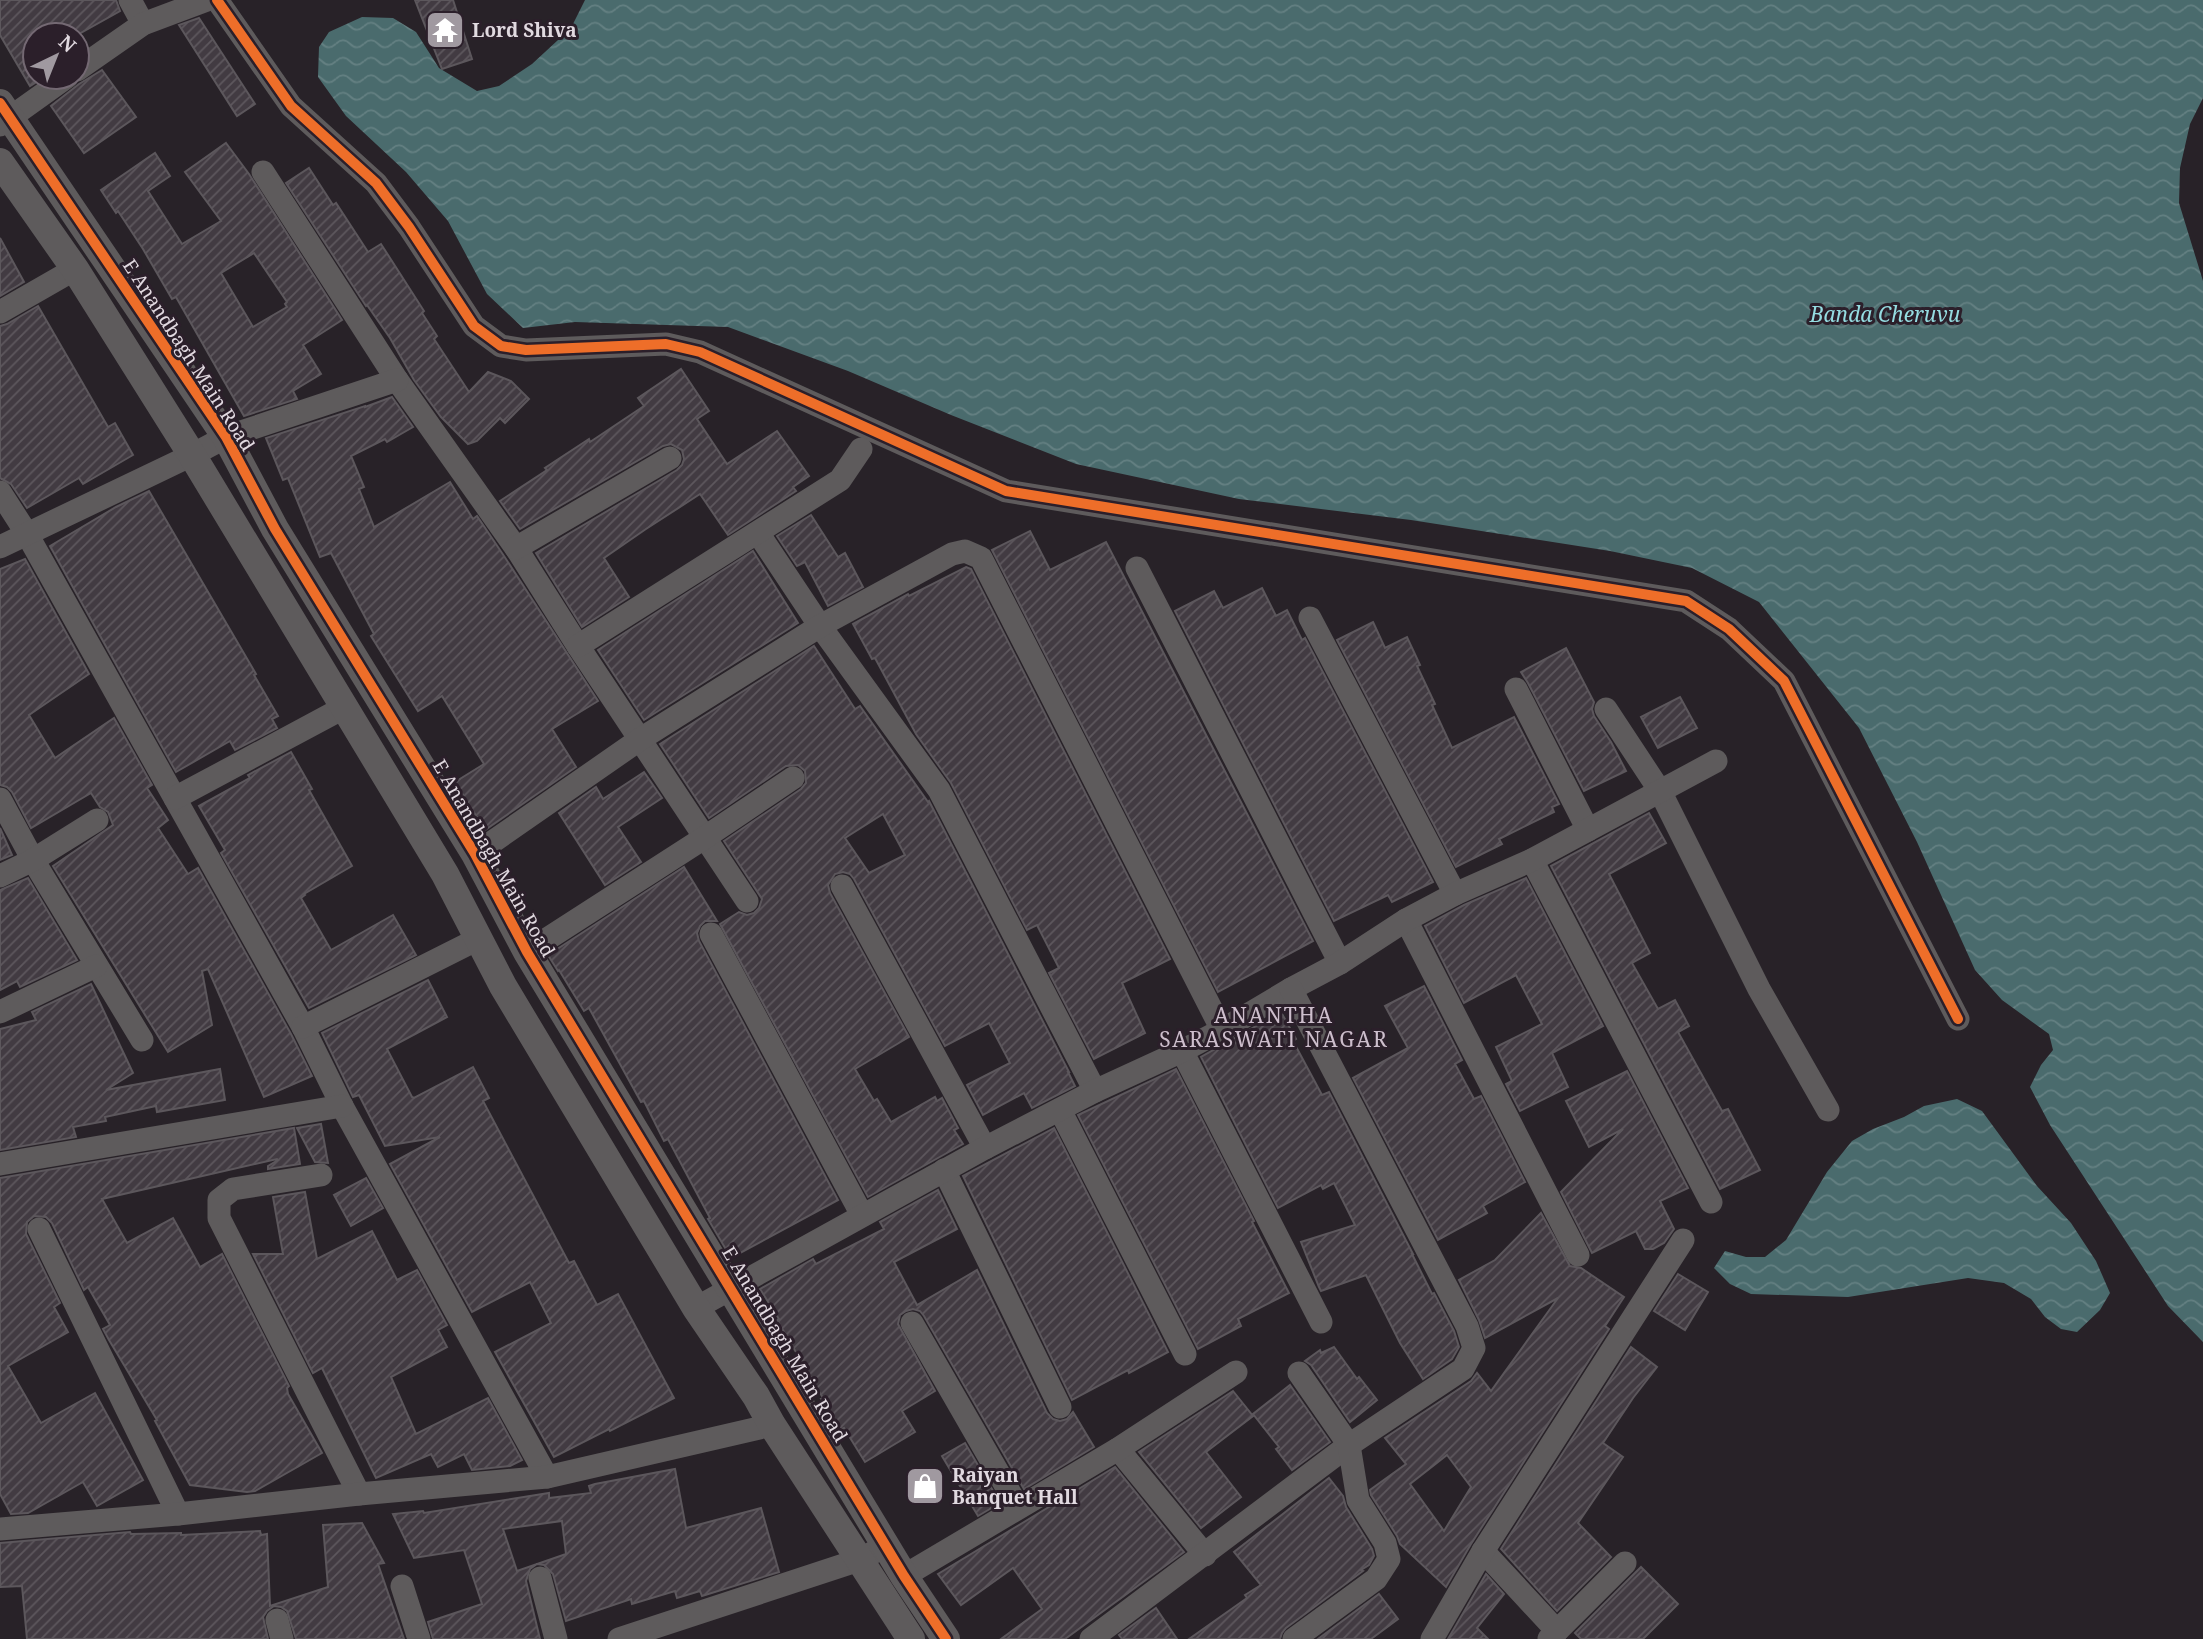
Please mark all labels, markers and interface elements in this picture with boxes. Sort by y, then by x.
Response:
temple icon: Lord Shiva [424,9,466,51]
place label: Lord Shiva [472,17,577,43]
north arrow [21,21,91,91]
text: N [53,29,82,58]
street label: E Anandbagh Main Road [117,254,261,456]
water label: Banda Cheruvu [1809,300,1961,328]
street label: E Anandbagh Main Road [427,754,561,962]
district label: ANANTHA SARASWATI NAGAR [1159,1001,1389,1053]
street label: E Anandbagh Main Road [716,1241,854,1447]
place label: Raiyan Banquet Hall [952,1462,1078,1510]
shop icon: Raiyan Banquet Hall [904,1465,946,1507]

